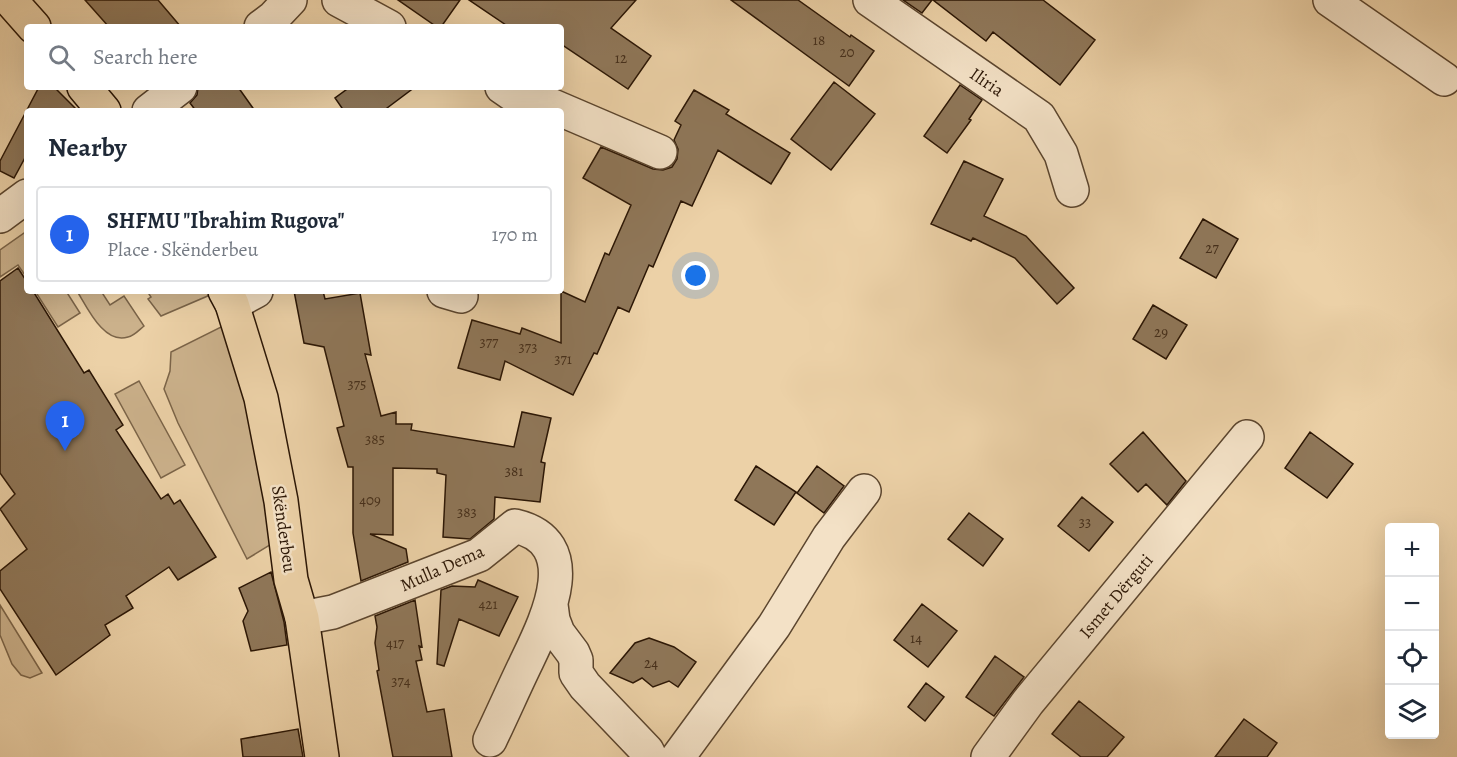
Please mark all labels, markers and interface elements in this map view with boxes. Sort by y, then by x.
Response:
search box [24,24,564,90]
house number: 18 [813,30,825,50]
icon: search [45,41,78,74]
text: Search here [93,42,198,72]
house number: 20 [839,42,855,62]
house number: 12 [615,48,627,68]
street label: Iliria [965,62,1009,102]
text: Nearby [48,130,127,165]
text: SHFMU "Ibrahim Rugova" [107,206,344,236]
text: 1 [66,221,73,248]
text: 170 m [492,221,538,248]
text: Place · Skënderbeu [107,236,258,263]
house number: 27 [1205,238,1219,258]
your location [681,261,710,290]
house number: 29 [1154,322,1168,342]
house number: 377 [480,332,499,352]
house number: 373 [519,337,537,357]
house number: 371 [554,349,572,369]
house number: 375 [348,374,367,394]
pin: 1 [46,402,84,451]
house number: 385 [365,429,385,449]
house number: 381 [505,461,523,481]
street label: Skënderbeu [266,484,302,574]
house number: 409 [359,490,381,510]
house number: 383 [457,502,477,522]
house number: 33 [1079,512,1091,532]
map controls [1385,523,1439,739]
button: + [1385,523,1439,577]
street label: Mulla Dema [396,539,488,597]
street label: Ismet Dërguti [1074,549,1158,643]
button: − [1385,577,1439,631]
house number: 421 [478,594,498,614]
house number: 14 [910,628,922,648]
button: locate [1385,631,1439,685]
house number: 417 [386,633,405,653]
house number: 24 [644,653,658,673]
house number: 374 [391,671,411,691]
button: layers [1385,685,1439,739]

